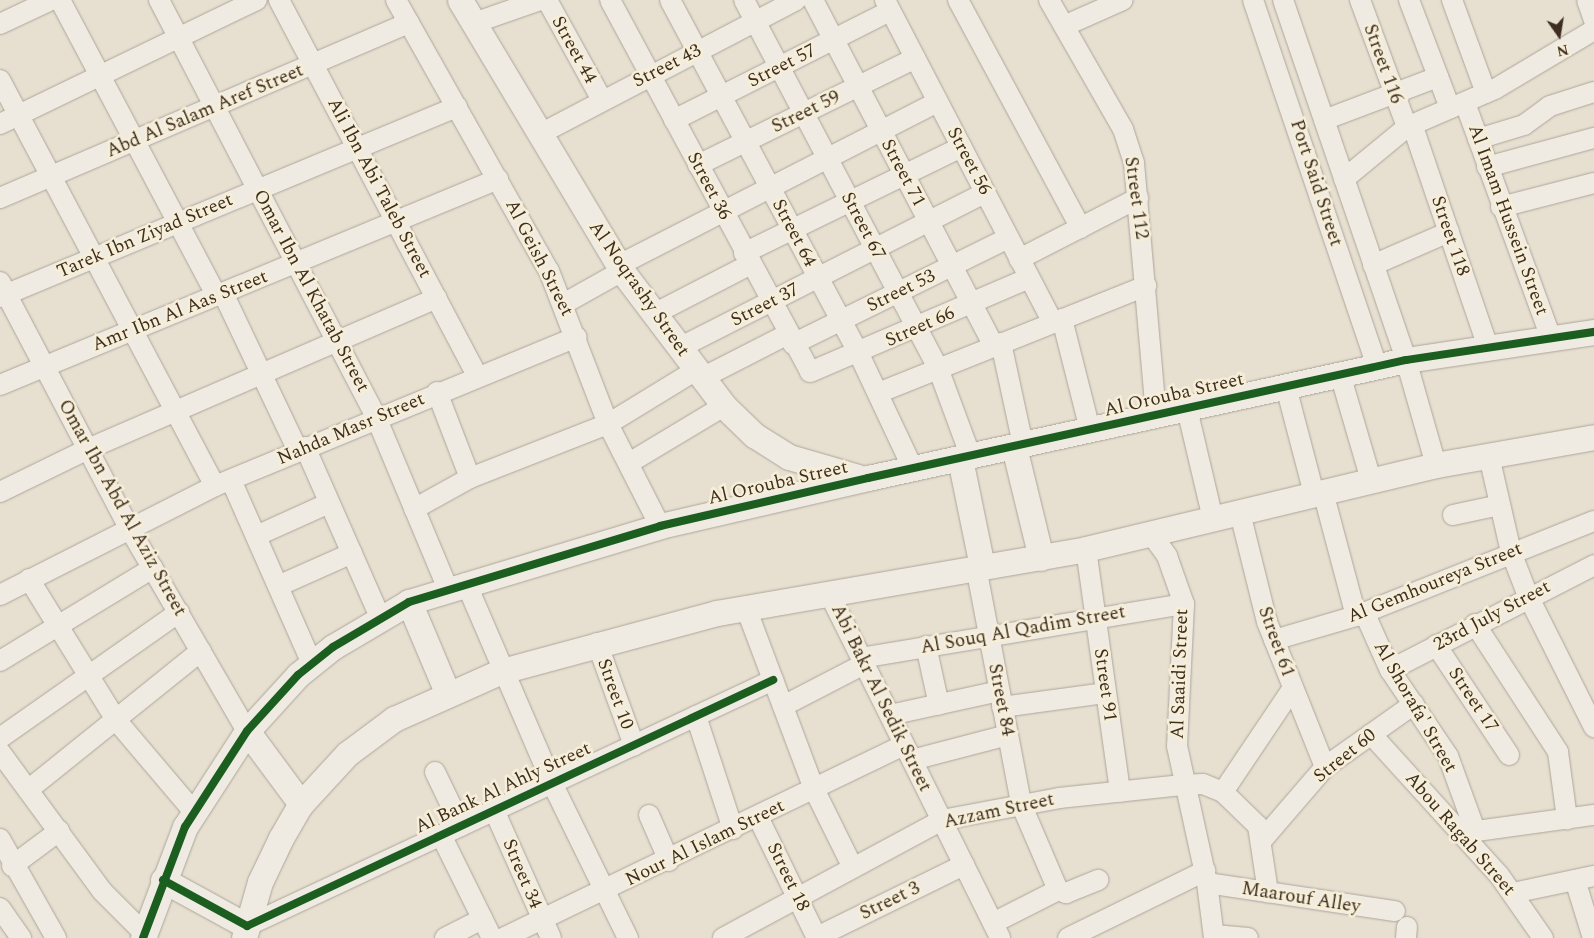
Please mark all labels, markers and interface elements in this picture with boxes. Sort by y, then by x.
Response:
north arrow [1534,10,1584,60]
street label: Street 44 [546,12,602,88]
street label: Street 116 [1358,21,1408,107]
street label: Street 43 [629,39,705,93]
street label: Street 57 [744,39,820,93]
text: N [1555,39,1570,62]
street label: Abd Al Salam Aref Street [103,59,307,163]
street label: Street 59 [768,86,844,138]
street label: Ali Ibn Abi Taleb Street [322,94,436,282]
street label: Port Said Street [1285,117,1347,249]
street label: Al Imam Hussein Street [1463,121,1553,319]
street label: Street 56 [942,123,996,199]
street label: Street 71 [876,135,930,211]
street label: Street 36 [682,148,736,224]
street label: Street 112 [1119,155,1153,241]
street label: Omar Ibn Al Khatab Street [248,186,374,396]
street label: Street 67 [836,188,890,264]
street label: Tarek Ibn Ziyad Street [53,189,237,283]
street label: Street 118 [1426,193,1474,279]
street label: Street 64 [767,195,821,271]
street label: Al Geish Street [500,196,578,320]
street label: Al Noqrashy Street [584,217,694,361]
street label: Amr Ibn Al Aas Street [89,265,271,357]
street label: Street 53 [863,265,939,317]
street label: Street 37 [727,278,803,332]
street label: Street 66 [882,302,958,352]
street label: Al Orouba Street [1102,368,1246,422]
street label: Nahda Masr Street [274,388,428,470]
street label: Omar Ibn Abd Al Aziz Street [53,396,191,620]
street label: Al Orouba Street [706,456,850,510]
street label: Al Gemhoureya Street [1344,538,1526,628]
street label: 23rd July Street [1430,576,1554,656]
street label: Abi Bakr Al Sedik Street [826,601,936,795]
street label: Al Souq Al Qadim Street [919,601,1127,659]
street label: Street 61 [1253,604,1299,680]
street label: Al Saaidi Street [1166,608,1194,740]
street label: Al Shorafa' Street [1368,637,1462,777]
street label: Street 91 [1089,647,1121,723]
street label: Street 10 [592,656,638,732]
street label: Street 84 [983,662,1019,738]
street label: Street 17 [1443,663,1503,737]
street label: Street 60 [1309,724,1381,788]
street label: Al Bank Al Ahly Street [411,737,595,839]
street label: Abou Ragab Street [1400,767,1520,901]
street label: Azzam Street [942,788,1056,834]
street label: Nour Al Islam Street [622,795,788,891]
street label: Street 34 [497,836,547,912]
street label: Street 18 [762,839,814,915]
street label: Street 3 [856,877,924,925]
street label: Maarouf Alley [1240,877,1362,919]

